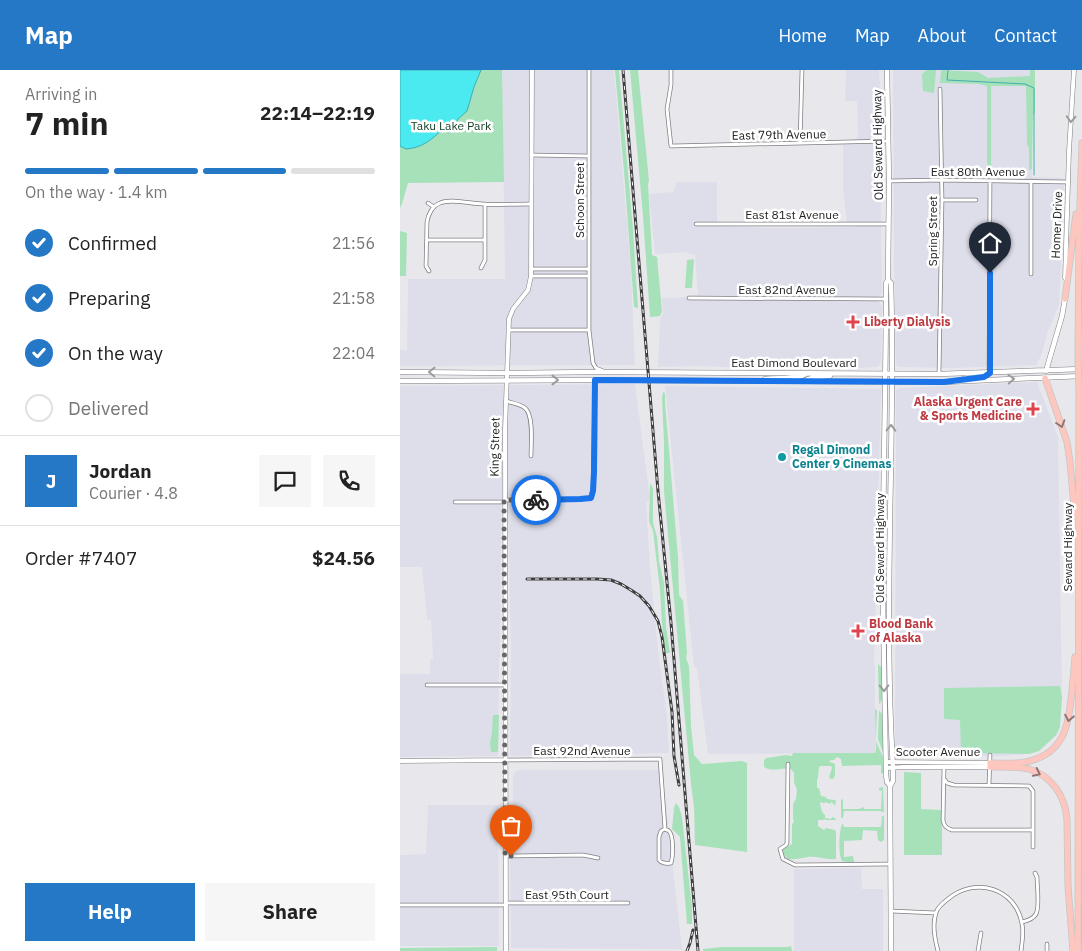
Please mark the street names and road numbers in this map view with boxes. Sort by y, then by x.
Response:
street label: Old Seward Highway [869,90,886,200]
street label: East 79th Avenue [732,126,827,143]
street label: Schoon Street [572,162,587,238]
street label: East 80th Avenue [931,164,1026,179]
street label: Homer Drive [1048,191,1065,259]
street label: Spring Street [925,196,940,266]
street label: East 81st Avenue [745,207,839,222]
street label: East 82nd Avenue [738,282,836,297]
street label: East Dimond Boulevard [731,355,857,370]
street label: King Street [486,417,503,477]
street label: Old Seward Highway [872,493,887,603]
street label: Seward Highway [1060,502,1075,592]
street label: East 92nd Avenue [533,743,631,758]
street label: Scooter Avenue [896,744,981,759]
street label: East 95th Court [525,887,609,902]

